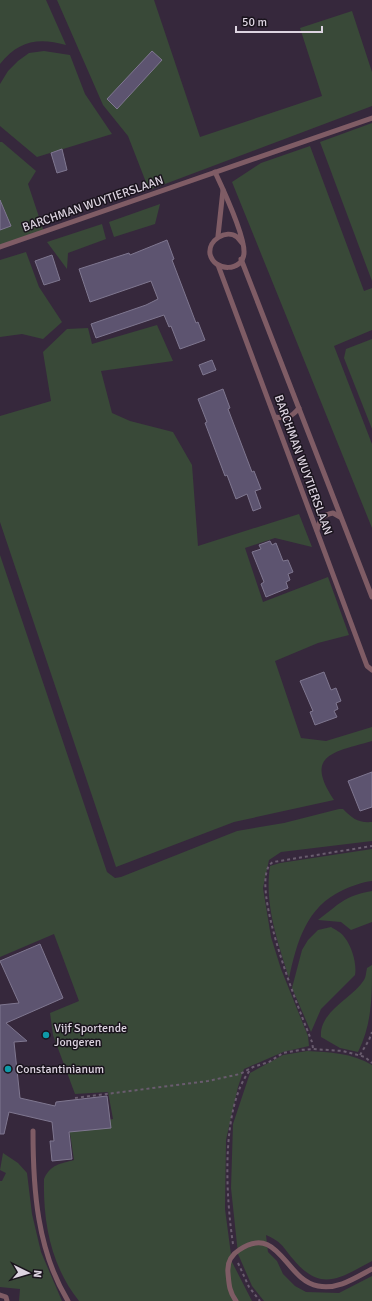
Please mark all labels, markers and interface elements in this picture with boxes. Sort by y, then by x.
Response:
scale bar [236,8,322,34]
text: 50 m [242,15,267,30]
street label: BARCHMAN WUYTIERSLAAN [21,173,165,235]
street label: BARCHMAN WUYTIERSLAAN [271,393,335,537]
place label: Vijf Sportende Jongeren [54,1021,127,1050]
marker: Vijf Sportende Jongeren [41,1030,51,1040]
place label: Constantinianum [16,1062,104,1077]
marker: Constantinianum [3,1064,13,1074]
north arrow [8,1253,48,1293]
text: N [31,1269,44,1278]

